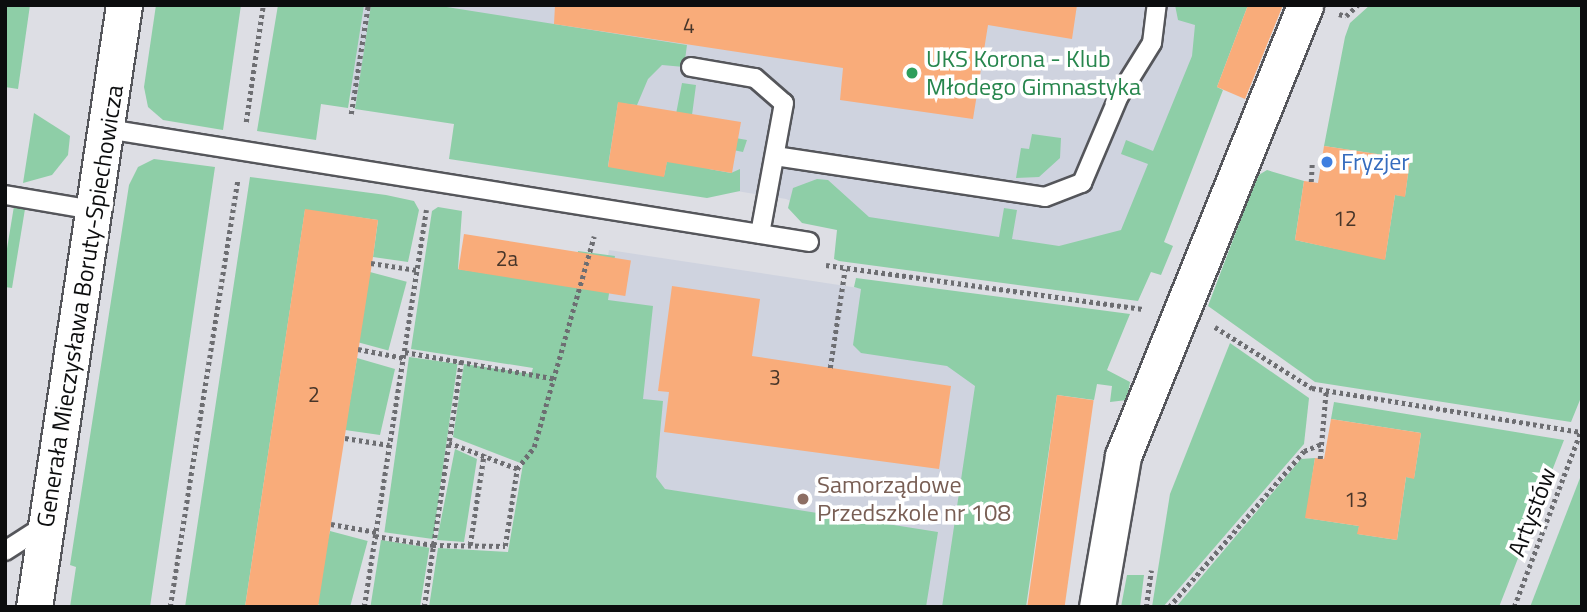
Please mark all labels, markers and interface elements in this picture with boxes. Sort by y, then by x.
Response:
house number: 4 [683,12,695,38]
place label: UKS Korona - Klub Młodego Gimnastyka [926,45,1141,101]
marker: UKS Korona - Klub Młodego Gimnastyka [904,65,920,81]
street label: Generała Mieczysława Boruty-Spiechowicza [31,83,129,529]
place label: Fryzjer [1341,148,1410,176]
marker: Fryzjer [1319,154,1335,170]
house number: 12 [1333,205,1357,231]
house number: 2a [496,245,518,271]
house number: 3 [769,364,781,390]
house number: 2 [308,381,320,407]
street label: Artystów [1502,463,1562,561]
place label: Samorządowe Przedszkole nr 108 [817,471,1011,527]
house number: 13 [1344,486,1368,512]
marker: Samorządowe Przedszkole nr 108 [795,491,811,507]

